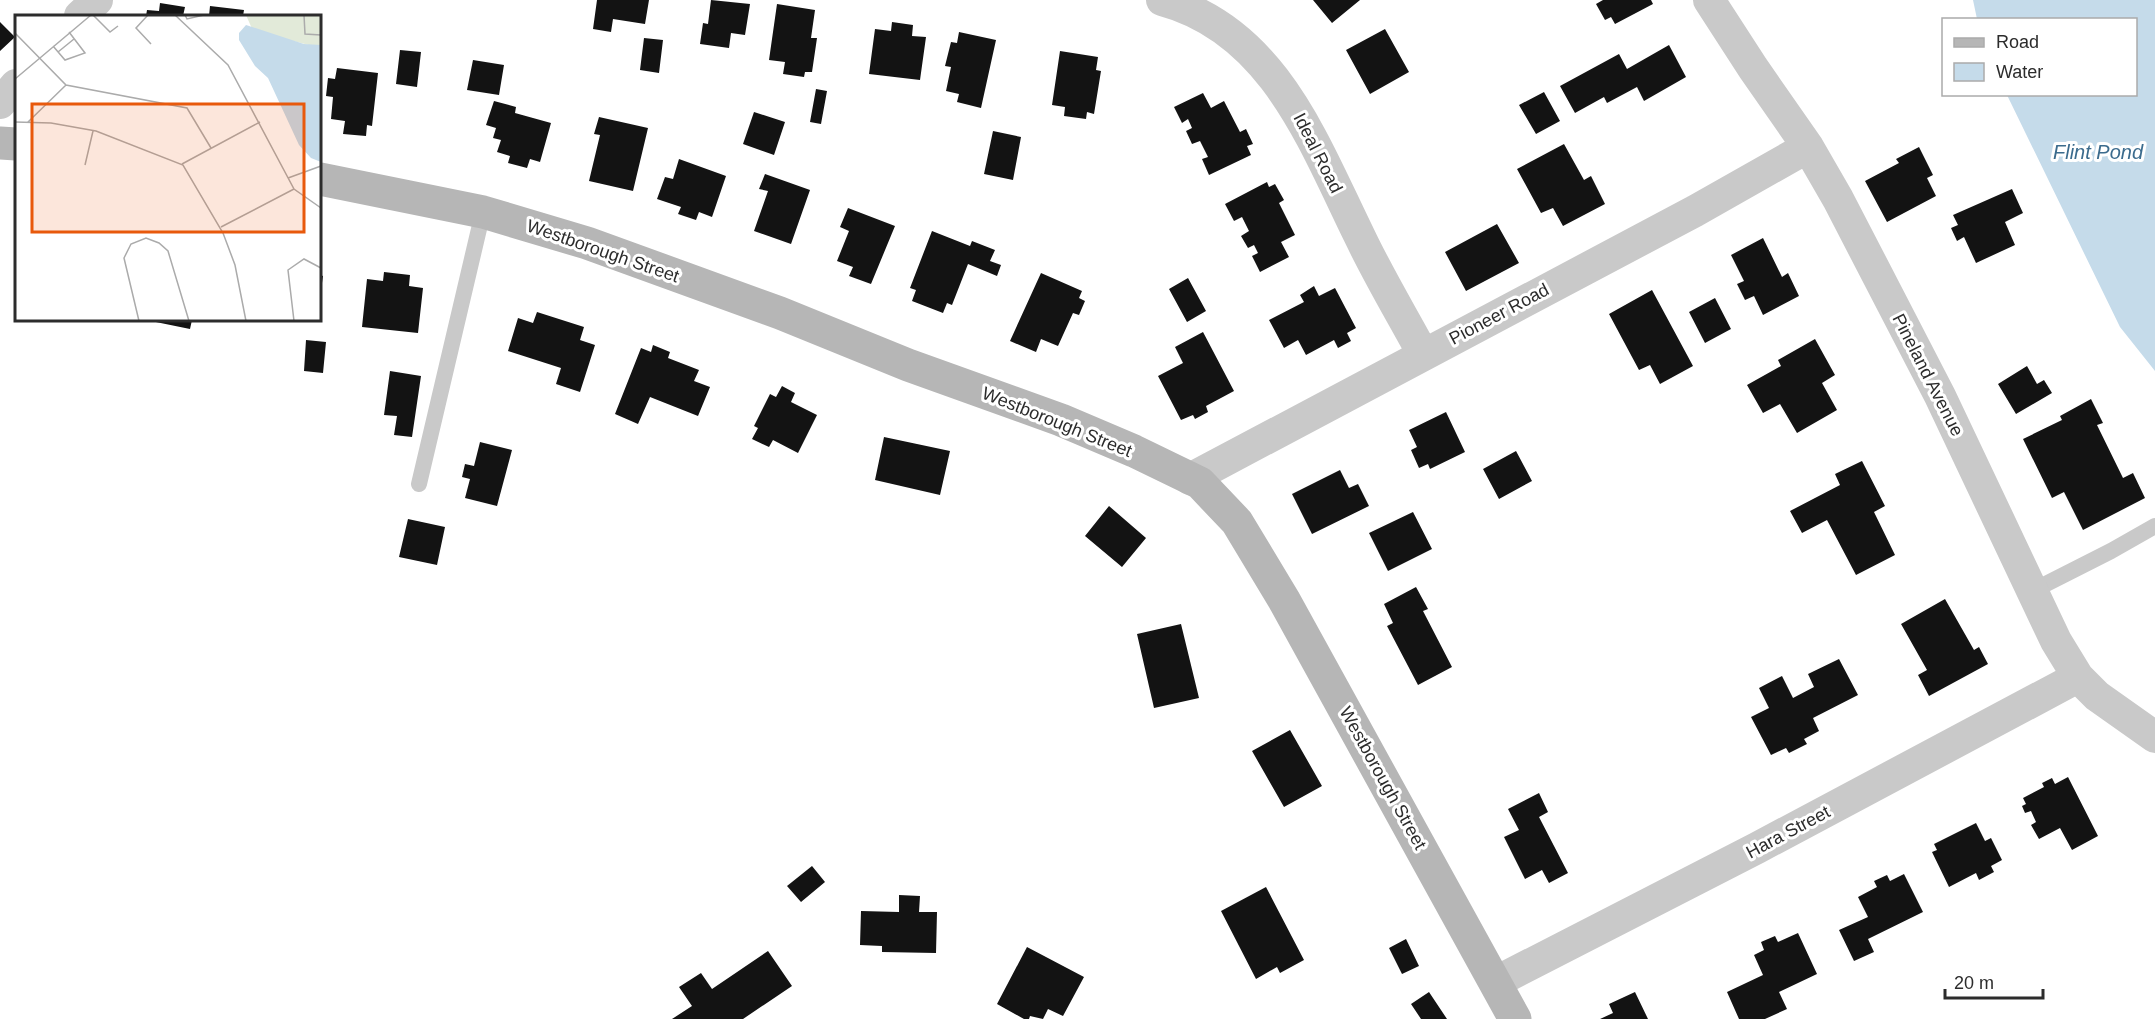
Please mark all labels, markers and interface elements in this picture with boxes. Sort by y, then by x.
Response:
inset map [15,15,321,321]
legend [1942,18,2137,96]
text: Road [1996,32,2039,52]
text: Water [1996,62,2043,82]
street label: Ideal Road [1289,110,1347,196]
water label: Flint Pond [2053,141,2144,163]
street label: Westborough Street [524,216,682,286]
street label: Pioneer Road [1446,279,1552,349]
street label: Pineland Avenue [1888,310,1968,440]
street label: Westborough Street [979,383,1135,461]
street label: Westborough Street [1336,703,1430,853]
street label: Hara Street [1743,802,1833,862]
scale bar [1945,962,2042,1000]
text: 20 m [1954,973,1994,993]

